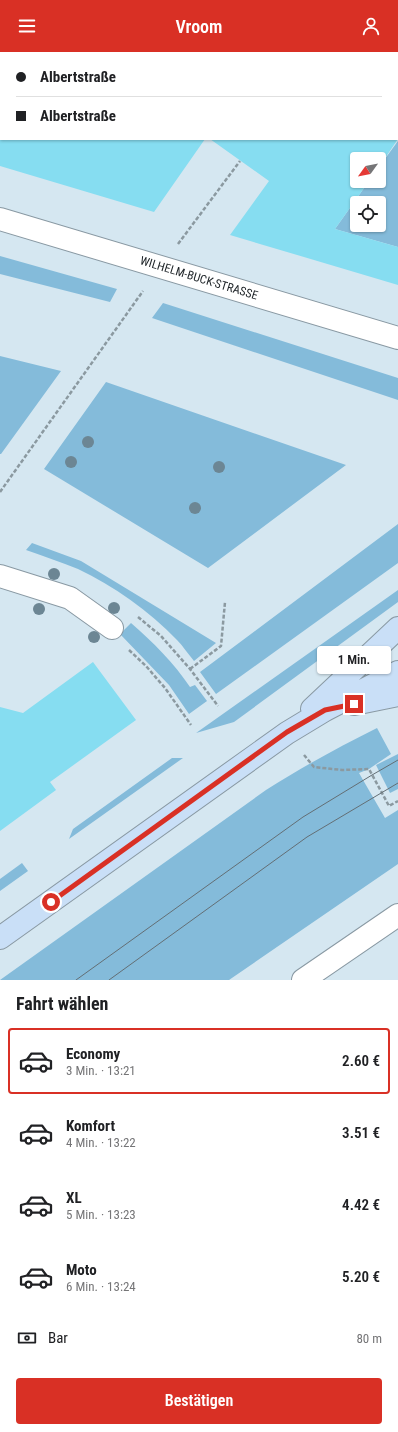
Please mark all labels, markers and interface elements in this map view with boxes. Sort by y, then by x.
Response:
icon: menu [16,15,38,37]
icon: person [360,15,382,37]
text: Vroom [176,16,222,37]
text: Albertstraße [40,68,116,86]
text: Albertstraße [40,107,116,125]
north arrow [350,152,386,188]
map controls [350,152,386,232]
button: locate [350,196,386,232]
street label: WILHELM-BUCK-STRASSE [138,253,260,303]
callout: 1 Min. [317,646,391,674]
text: 1 Min. [338,652,370,667]
route end [345,695,363,713]
route start [42,893,60,911]
text: Fahrt wählen [16,993,108,1014]
icon: car [18,1043,54,1079]
text: Economy [66,1045,120,1063]
text: 2.60 € [342,1052,380,1070]
text: 3 Min. · 13:21 [66,1063,136,1078]
icon: car [18,1115,54,1151]
text: Komfort [66,1117,115,1135]
text: 3.51 € [342,1124,380,1142]
text: 4 Min. · 13:22 [66,1135,136,1150]
icon: car [18,1187,54,1223]
text: XL [66,1189,82,1207]
text: 4.42 € [342,1196,380,1214]
text: 5 Min. · 13:23 [66,1207,136,1222]
icon: car [18,1259,54,1295]
text: Moto [66,1261,97,1279]
text: 5.20 € [342,1268,380,1286]
text: 6 Min. · 13:24 [66,1279,136,1294]
icon: cash [16,1327,38,1349]
text: Bar [48,1329,68,1347]
text: 80 m [356,1331,382,1346]
button: Bestätigen [16,1378,382,1424]

